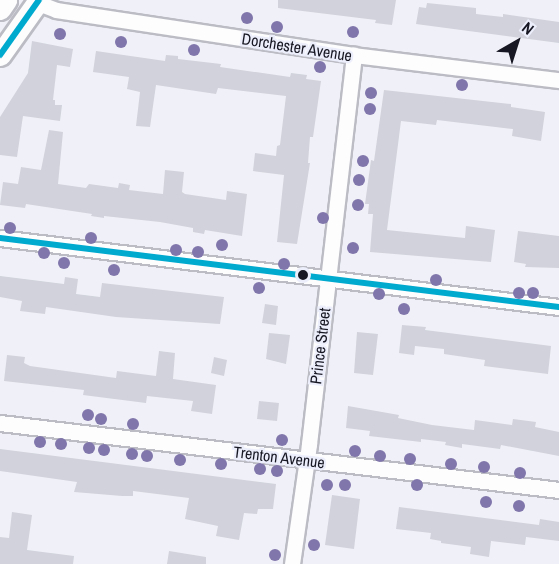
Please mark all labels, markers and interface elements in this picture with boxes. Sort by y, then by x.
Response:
north arrow [487,12,547,72]
text: N [518,16,539,40]
street label: Dorchester Avenue [240,29,354,65]
unlabelled marker [297,269,309,281]
street label: Prince Street [306,307,334,385]
street label: Trenton Avenue [232,442,326,472]

